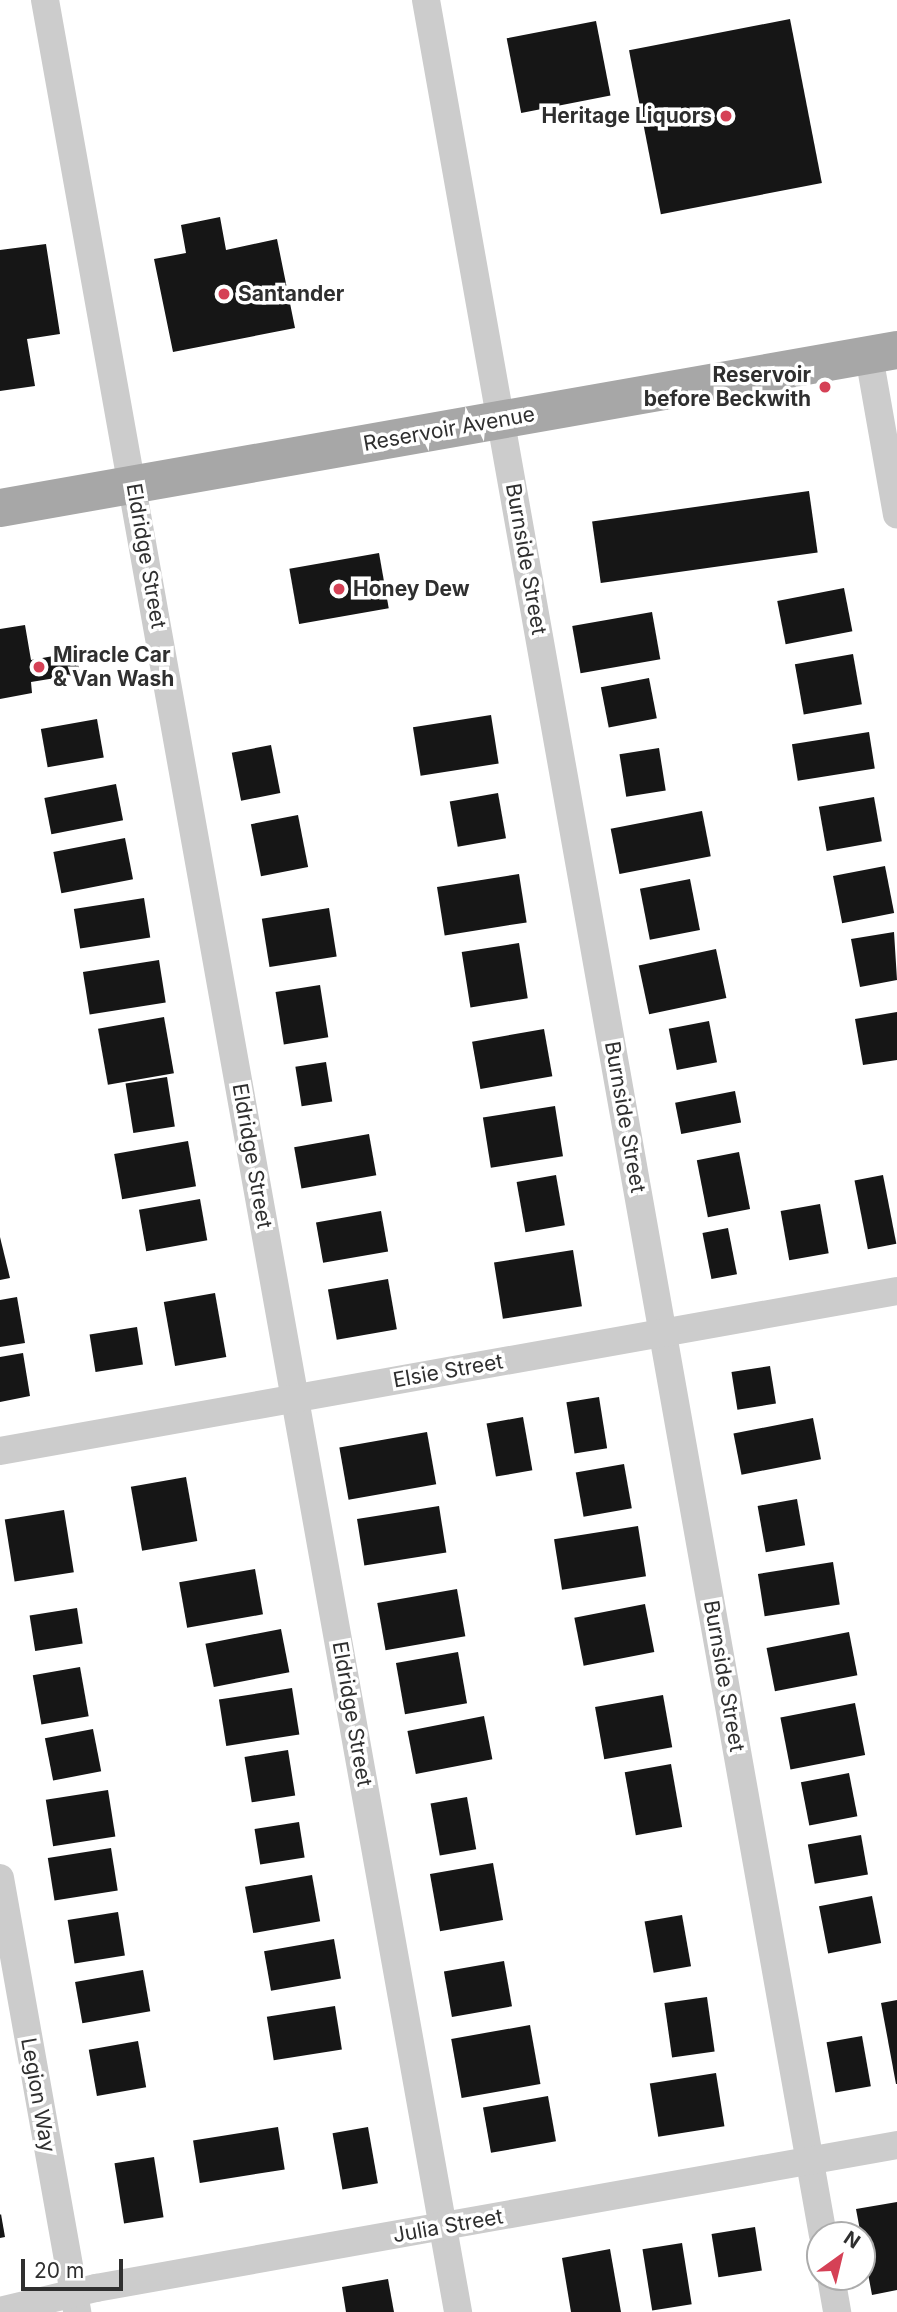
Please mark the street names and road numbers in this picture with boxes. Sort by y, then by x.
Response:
street label: Reservoir Avenue [361,402,537,456]
street label: Eldridge Street [121,481,171,631]
street label: Burnside Street [500,481,552,637]
street label: Burnside Street [599,1039,651,1195]
street label: Eldridge Street [227,1081,277,1231]
street label: Elsie Street [391,1349,505,1393]
street label: Burnside Street [698,1598,750,1754]
street label: Eldridge Street [327,1639,377,1789]
street label: Legion Way [16,2036,60,2154]
street label: Julia Street [391,2204,505,2248]

